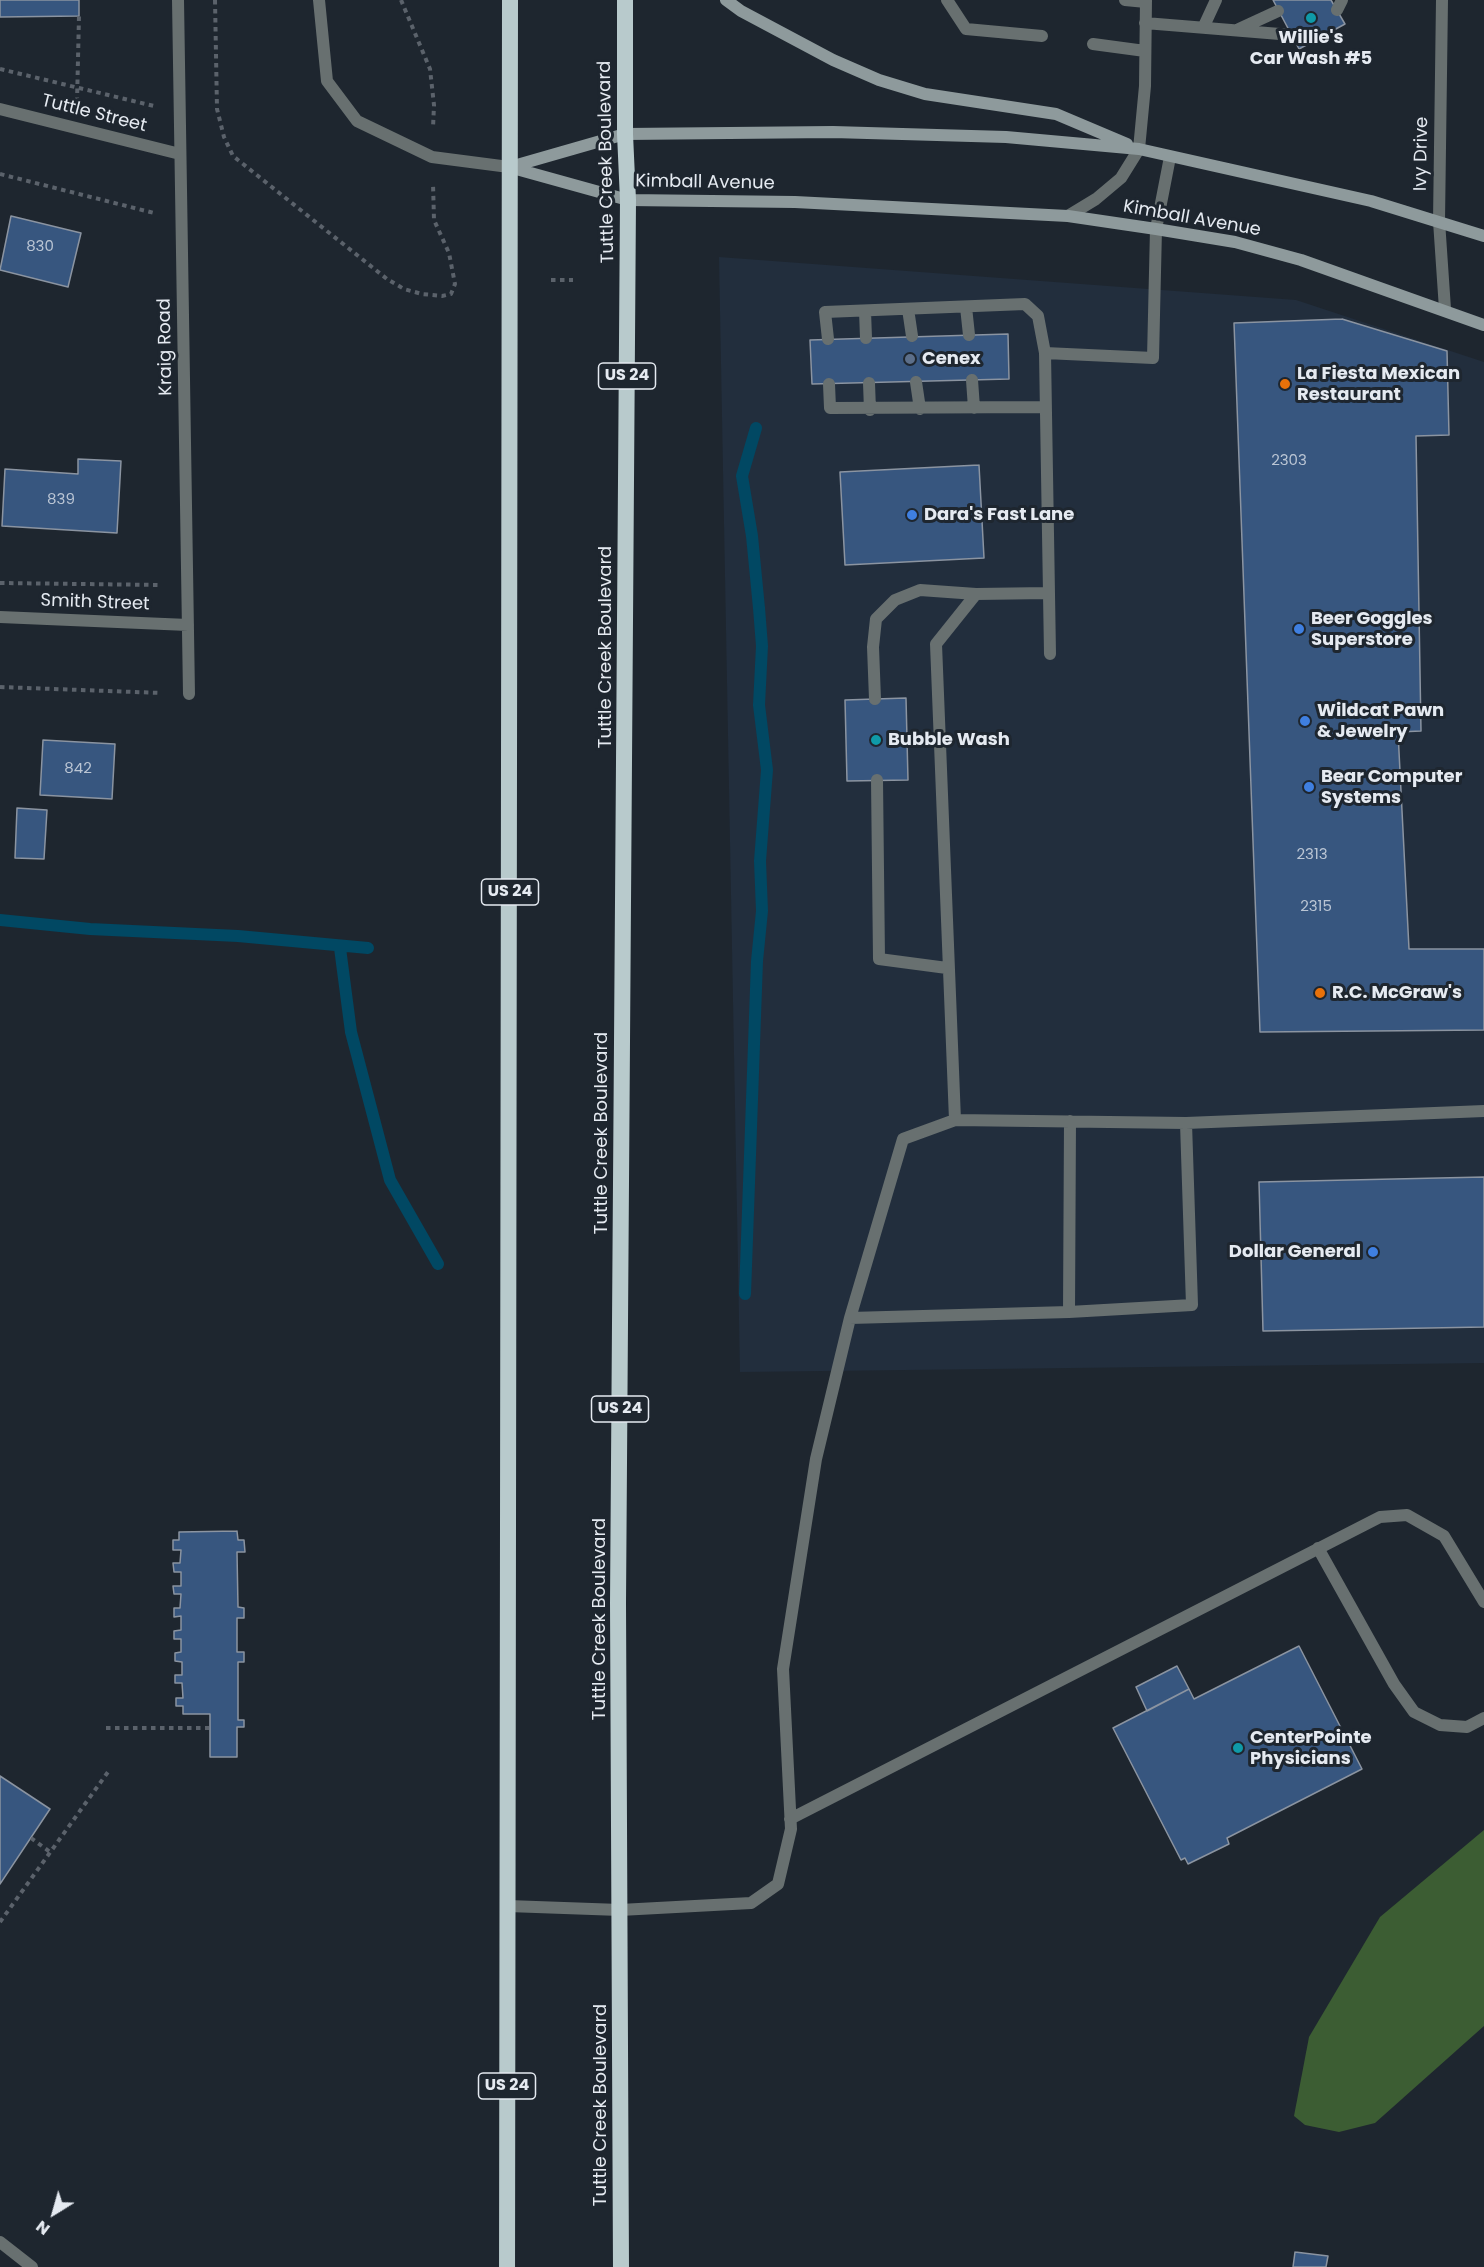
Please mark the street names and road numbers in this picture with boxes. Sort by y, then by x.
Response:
street label: Tuttle Creek Boulevard [594,61,620,263]
street label: Tuttle Street [39,91,149,137]
street label: Ivy Drive [1411,117,1433,191]
street label: Kimball Avenue [635,171,775,195]
street label: Kimball Avenue [1122,196,1262,242]
street label: Kraig Road [154,298,178,396]
road number: US 24 [598,363,656,389]
street label: Tuttle Creek Boulevard [595,546,617,748]
street label: Smith Street [40,590,150,616]
road number: US 24 [482,879,538,905]
street label: Tuttle Creek Boulevard [591,1032,613,1234]
road number: US 24 [592,1396,648,1422]
street label: Tuttle Creek Boulevard [589,1518,611,1720]
street label: Tuttle Creek Boulevard [590,2004,612,2206]
road number: US 24 [478,2073,536,2099]

